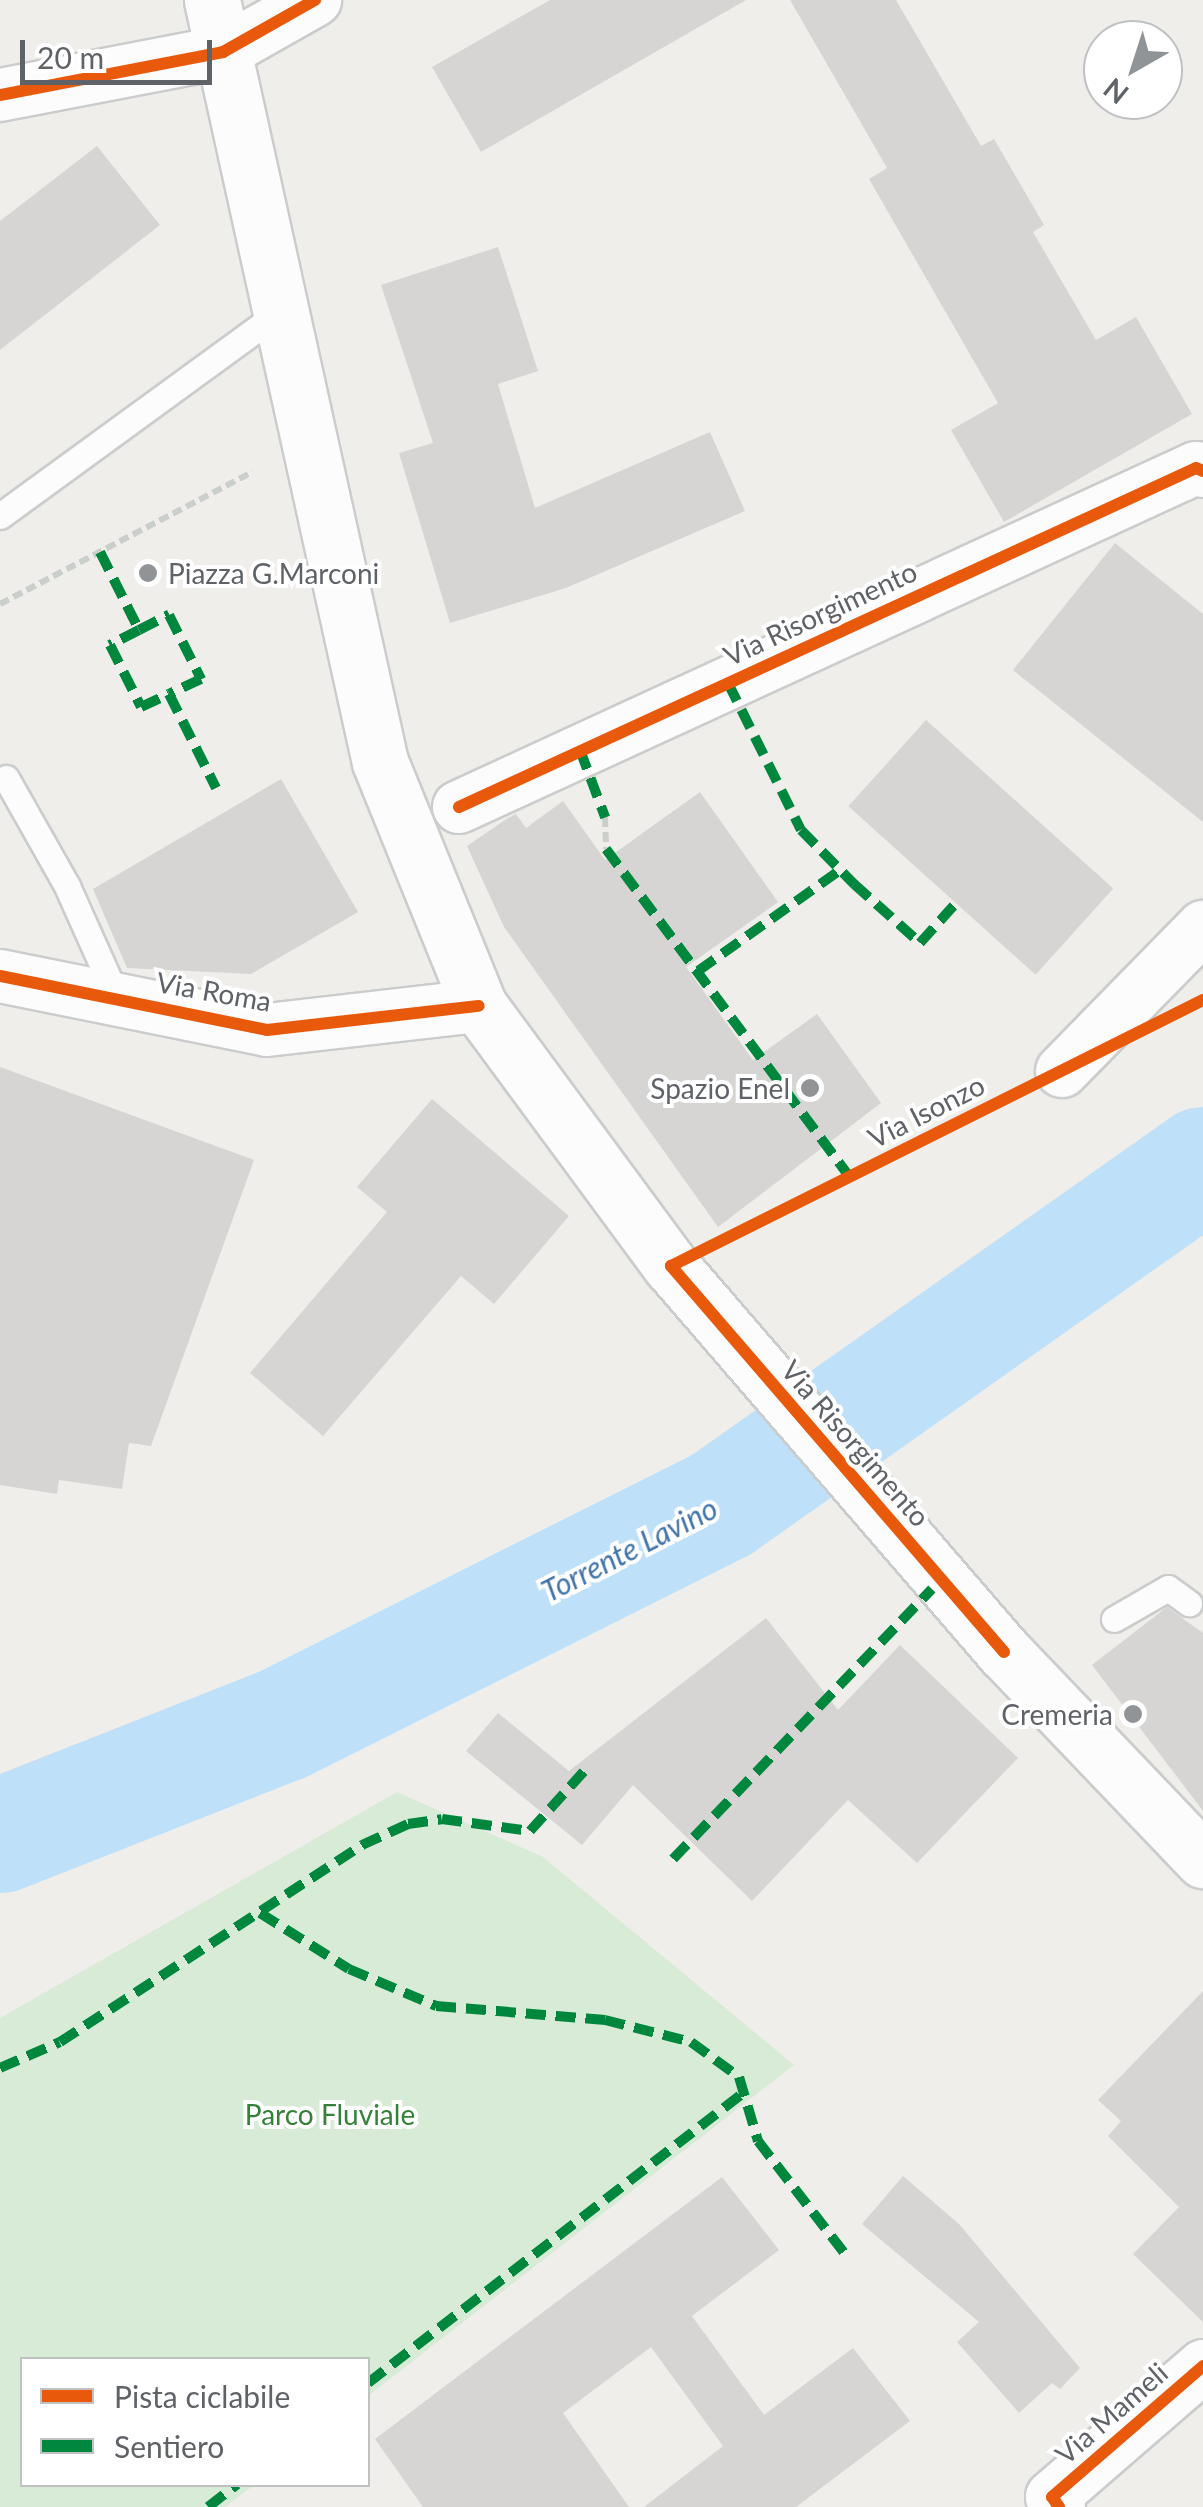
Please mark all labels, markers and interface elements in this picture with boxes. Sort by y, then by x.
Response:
scale bar [25,20,218,82]
north arrow [1083,20,1183,120]
text: 20 m [37,39,104,75]
text: N [1096,72,1134,112]
street label: Via Risorgimento [718,554,922,672]
place label: Piazza G.Marconi [168,556,379,590]
marker: Piazza G.Marconi [137,562,159,584]
street label: Via Roma [154,964,274,1018]
street label: Via Isonzo [862,1067,990,1155]
place label: Spazio Enel [650,1071,790,1105]
marker: Spazio Enel [799,1077,821,1099]
street label: Via Risorgimento [775,1353,937,1533]
water label: Torrente Lavino [535,1489,723,1609]
place label: Cremeria [1001,1697,1113,1731]
marker: Cremeria [1122,1703,1144,1725]
park label: Parco Fluviale [245,2097,415,2131]
street label: Via Mameli [1048,2355,1174,2471]
legend [20,2357,370,2487]
text: Pista ciclabile [114,2378,290,2414]
text: Sentiero [114,2428,224,2464]

